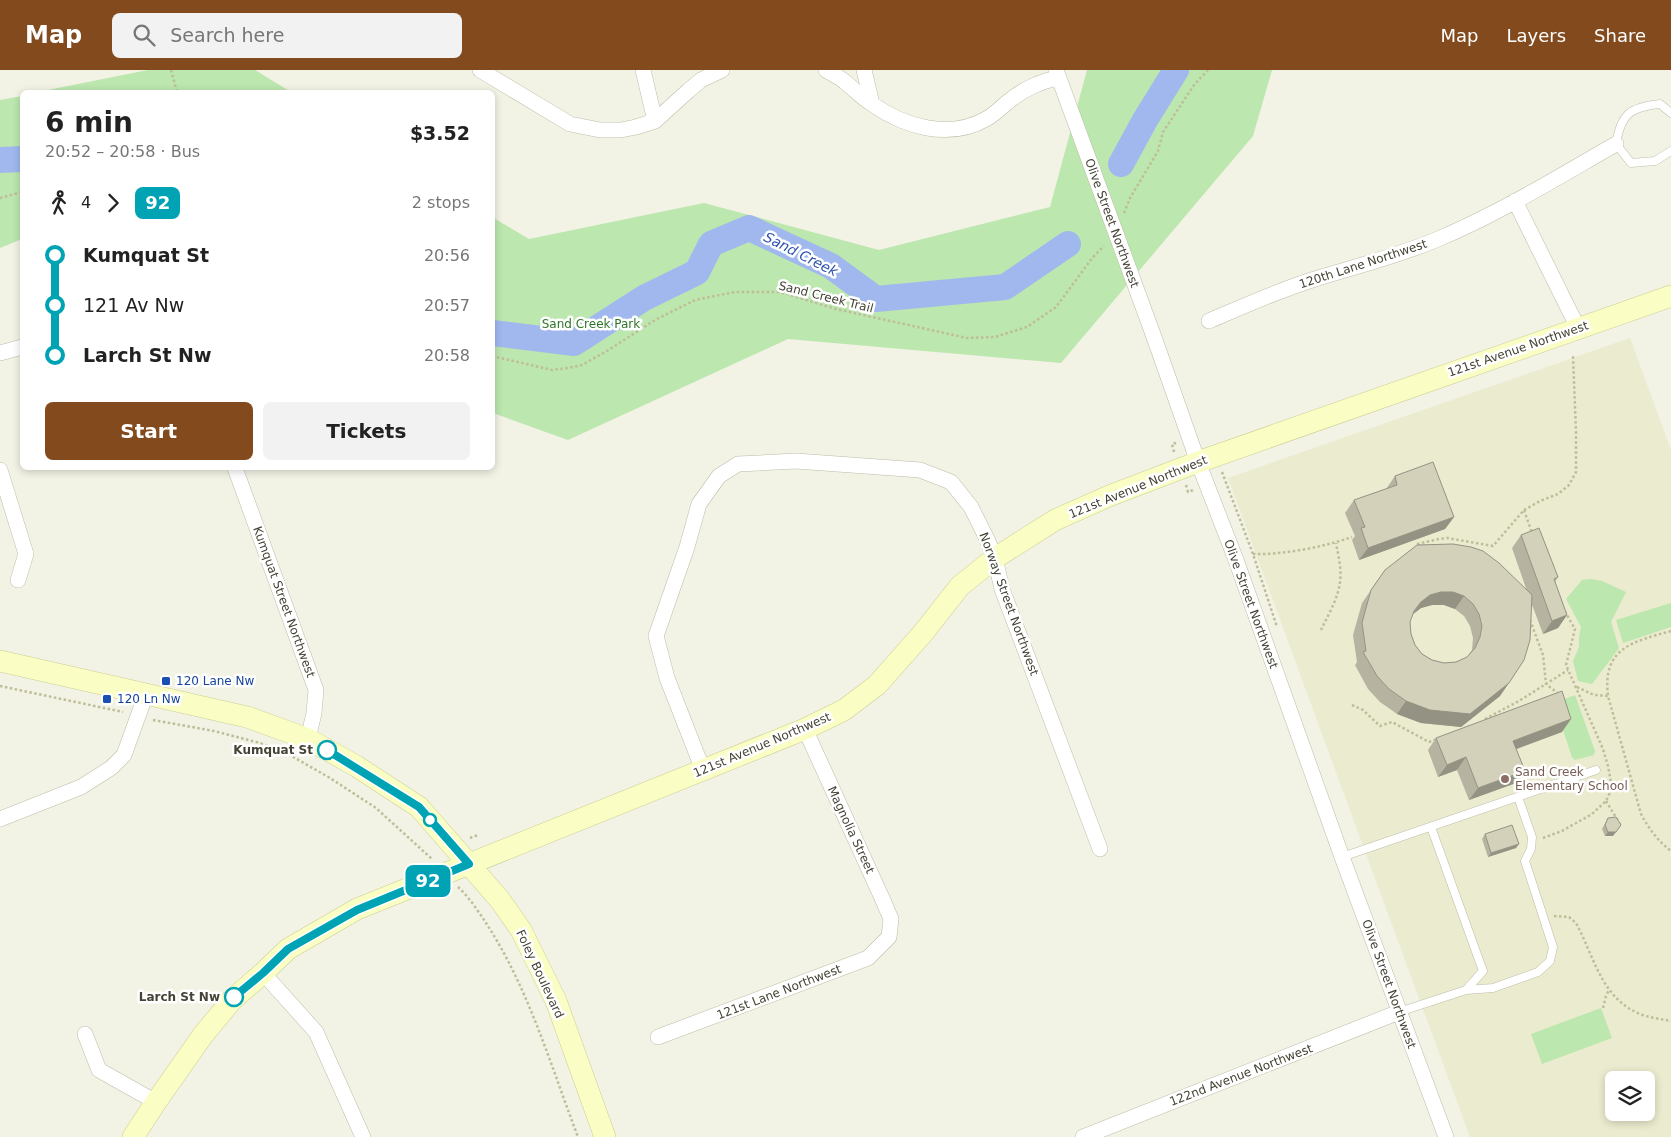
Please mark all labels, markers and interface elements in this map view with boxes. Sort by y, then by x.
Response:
search box [112,13,462,58]
text: Map [25,21,82,49]
icon: search [130,21,158,49]
text: Search here [170,24,284,46]
text: Map [1440,25,1478,46]
text: Layers [1506,25,1566,46]
text: Share [1594,25,1646,46]
text: 6 min [45,106,133,139]
text: $3.52 [410,122,470,144]
text: 20:52 – 20:58 · Bus [45,142,200,161]
street label: Olive Street Northwest [1082,157,1142,290]
icon: walk [45,189,73,217]
icon: forward [99,189,127,217]
text: 92 [145,192,170,213]
text: 4 [81,193,91,212]
text: 2 stops [412,193,470,212]
water label: Sand Creek [761,229,841,280]
street label: 120th Lane Northwest [1297,237,1429,291]
text: Kumquat St [83,244,209,266]
text: 20:56 [424,246,470,265]
street label: Sand Creek Trail [777,278,875,316]
text: 121 Av Nw [83,294,184,316]
text: 20:57 [424,296,470,315]
park label: Sand Creek Park [542,317,640,331]
street label: 121st Avenue Northwest [1446,318,1590,380]
text: Larch St Nw [83,344,212,366]
text: 20:58 [424,346,470,365]
button: Start [45,402,253,460]
button: Tickets [263,402,470,460]
street label: 121st Avenue Northwest [1067,453,1209,521]
street label: Kumquat Street Northwest [250,525,318,680]
street label: Norway Street Northwest [977,530,1042,678]
street label: Olive Street Northwest [1221,538,1281,671]
place label: 120 Lane Nw [176,674,255,688]
marker: 120 Lane Nw [160,675,172,687]
place label: 120 Ln Nw [117,692,181,706]
marker: 120 Ln Nw [101,693,113,705]
street label: 121st Avenue Northwest [691,710,833,780]
marker: Kumquat St [317,740,337,760]
place label: Kumquat St [233,743,313,757]
place label: Sand Creek Elementary School [1515,765,1628,793]
marker: Sand Creek Elementary School [1499,773,1511,785]
street label: Magnolia Street [825,784,877,876]
unlabelled marker [423,813,437,827]
line badge: 92 [406,865,450,897]
text: 92 [415,870,441,891]
street label: Olive Street Northwest [1359,918,1419,1051]
street label: Foley Boulevard [513,927,567,1021]
street label: 121st Lane Northwest [715,962,844,1022]
marker: Larch St Nw [224,987,244,1007]
place label: Larch St Nw [139,990,220,1004]
street label: 122nd Avenue Northwest [1168,1041,1315,1109]
map controls [1605,1071,1655,1121]
button: layers [1605,1071,1655,1121]

